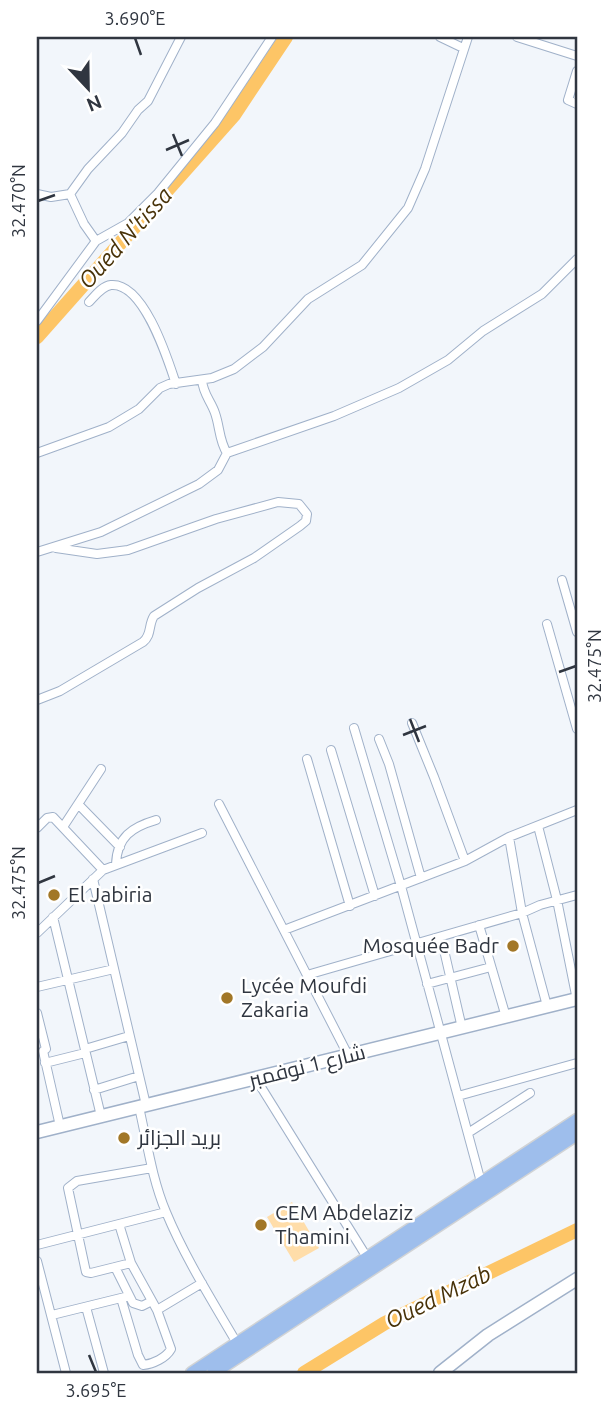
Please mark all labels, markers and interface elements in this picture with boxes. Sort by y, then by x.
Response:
text: 3.690°E [105,8,165,28]
north arrow [52,52,122,122]
text: N [84,91,105,117]
text: 32.470°N [8,164,28,238]
water label: Oued N'tissa [73,182,176,293]
text: 32.475°N [584,629,604,703]
text: 32.475°N [8,846,28,920]
place label: El Jabiria [68,882,152,906]
marker: El Jabiria [46,887,62,903]
place label: Mosquée Badr [363,933,499,957]
marker: Mosquée Badr [505,938,521,954]
place label: Lycée Moufdi Zakaria [241,973,367,1021]
marker: Lycée Moufdi Zakaria [219,990,235,1006]
street label: شارع 1 نوفمبر [245,1039,368,1094]
place label: بريد الجزائر [137,1125,221,1150]
marker: بريد الجزائر [116,1130,132,1146]
place label: CEM Abdelaziz Thamini [275,1200,413,1248]
marker: CEM Abdelaziz Thamini [253,1217,269,1233]
water label: Oued Mzab [381,1260,495,1333]
text: 3.695°E [66,1380,126,1400]

